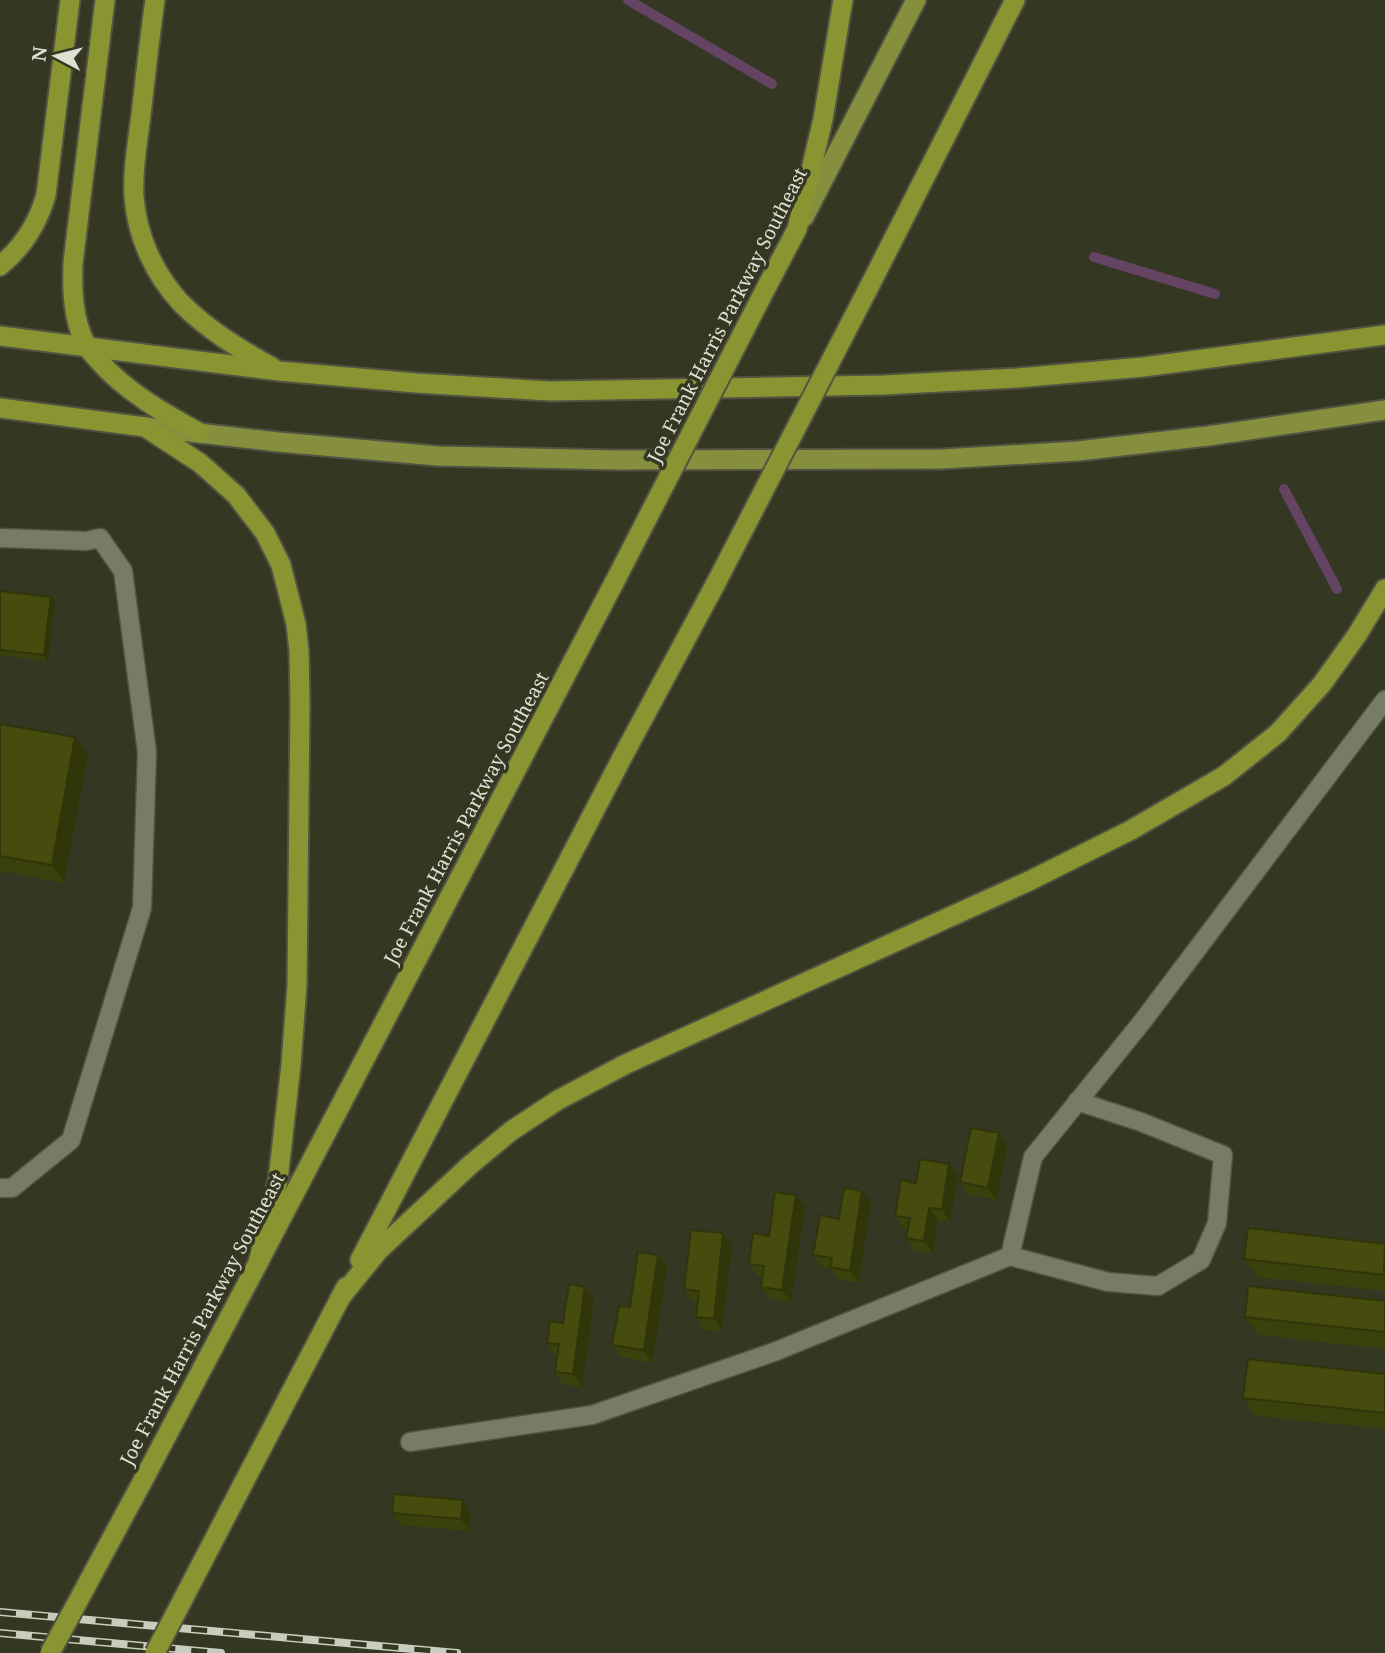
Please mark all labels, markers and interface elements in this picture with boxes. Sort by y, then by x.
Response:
north arrow [21,21,91,91]
text: N [25,45,53,63]
street label: Joe Frank Harris Parkway Southeast [641,163,813,468]
street label: Joe Frank Harris Parkway Southeast [377,667,555,970]
street label: Joe Frank Harris Parkway Southeast [113,1168,291,1471]

